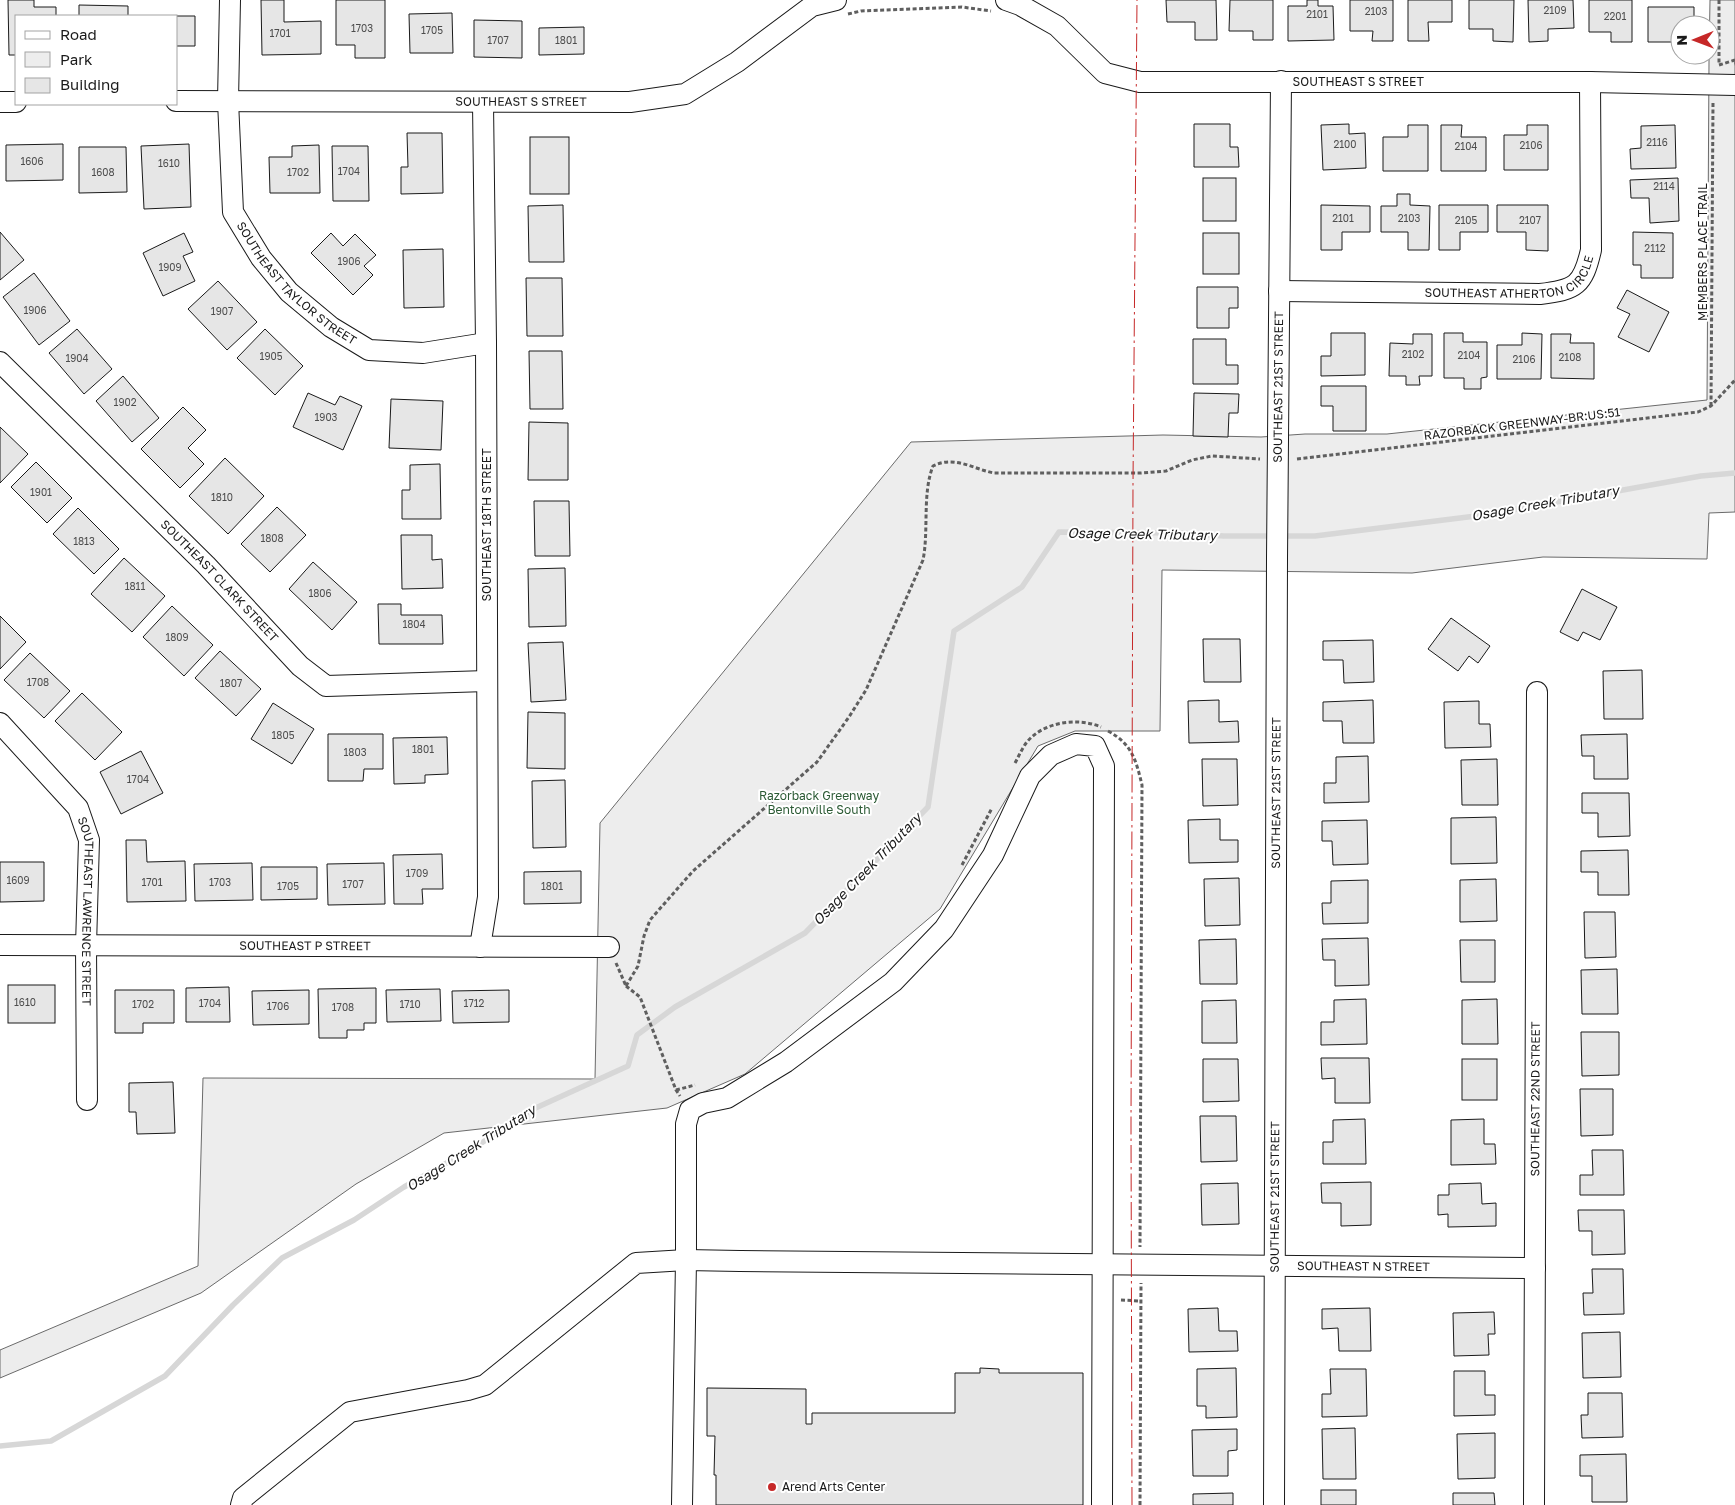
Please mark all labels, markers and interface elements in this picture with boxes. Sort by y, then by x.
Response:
house number: 2109 [1544,4,1566,16]
house number: 2103 [1365,5,1387,17]
house number: 2101 [1306,8,1328,20]
house number: 2201 [1604,10,1626,22]
legend [15,15,178,105]
north arrow [1670,15,1720,65]
house number: 1703 [351,22,373,34]
house number: 1705 [421,24,443,36]
text: Road [60,25,97,43]
house number: 1701 [269,27,291,39]
house number: 1707 [487,34,509,46]
house number: 1801 [555,34,577,46]
text: N [1673,35,1690,46]
text: Park [60,50,93,68]
street label: SOUTHEAST S STREET [1293,74,1424,89]
text: Building [60,75,120,93]
street label: SOUTHEAST S STREET [455,94,587,109]
house number: 2116 [1646,136,1668,148]
house number: 2100 [1333,138,1357,150]
house number: 2106 [1520,139,1542,151]
house number: 2104 [1455,140,1477,152]
house number: 1606 [20,155,44,167]
house number: 1610 [158,157,180,169]
house number: 1704 [338,165,360,177]
house number: 1608 [91,166,115,178]
house number: 1702 [287,166,309,178]
house number: 2114 [1653,180,1675,192]
street label: MEMBERS PLACE TRAIL [1695,183,1710,321]
house number: 2101 [1332,212,1354,224]
house number: 2103 [1398,212,1420,224]
house number: 2105 [1455,214,1478,226]
house number: 2107 [1519,214,1541,226]
street label: SOUTHEAST TAYLOR STREET [234,219,360,348]
house number: 2112 [1644,242,1666,254]
street label: SOUTHEAST ATHERTON CIRCLE [1424,254,1596,301]
house number: 1906 [337,255,361,267]
house number: 1909 [158,261,182,273]
house number: 1906 [23,304,47,316]
house number: 1907 [211,305,233,317]
street label: SOUTHEAST 21ST STREET [1270,311,1286,463]
house number: 2102 [1402,348,1425,360]
house number: 2104 [1458,349,1480,361]
house number: 1905 [260,350,283,362]
house number: 2108 [1559,351,1581,363]
house number: 1904 [65,352,89,364]
house number: 2106 [1513,353,1535,365]
house number: 1902 [114,396,137,408]
street label: RAZORBACK GREENWAY-BR:US:51 [1423,404,1621,443]
house number: 1903 [315,411,338,423]
street label: SOUTHEAST 18TH STREET [479,448,494,602]
water label: Osage Creek Tributary [1470,481,1622,524]
house number: 1901 [30,486,52,498]
house number: 1810 [211,491,233,503]
street label: SOUTHEAST CLARK STREET [158,517,282,645]
water label: Osage Creek Tributary [1067,524,1219,543]
house number: 1808 [260,532,284,544]
house number: 1813 [73,535,95,547]
house number: 1811 [125,580,145,592]
house number: 1806 [308,587,332,599]
house number: 1804 [402,618,426,630]
house number: 1809 [165,631,189,643]
house number: 1708 [27,676,49,688]
house number: 1807 [220,677,242,689]
street label: SOUTHEAST 21ST STREET [1268,717,1283,869]
house number: 1805 [272,729,295,741]
house number: 1801 [412,743,434,755]
house number: 1803 [344,746,367,758]
house number: 1704 [127,773,149,785]
park label: Razorback Greenway Bentonville South [759,788,879,817]
water label: Osage Creek Tributary [809,807,926,928]
street label: SOUTHEAST LAWRENCE STREET [75,815,97,1006]
house number: 1709 [406,867,428,879]
house number: 1609 [6,874,30,886]
house number: 1701 [141,876,163,888]
house number: 1703 [209,876,231,888]
house number: 1707 [342,878,364,890]
house number: 1705 [277,880,299,892]
house number: 1801 [541,880,563,892]
street label: SOUTHEAST P STREET [239,938,371,953]
house number: 1610 [14,996,36,1008]
house number: 1704 [199,997,221,1009]
house number: 1712 [464,997,485,1009]
house number: 1702 [132,998,154,1010]
house number: 1710 [399,998,421,1010]
house number: 1706 [267,1000,289,1012]
house number: 1708 [332,1001,354,1013]
street label: SOUTHEAST 22ND STREET [1527,1021,1543,1177]
water label: Osage Creek Tributary [403,1100,540,1194]
street label: SOUTHEAST 21ST STREET [1267,1121,1282,1273]
street label: SOUTHEAST N STREET [1297,1258,1430,1274]
place label: Arend Arts Center [782,1479,886,1494]
marker: Arend Arts Center [766,1481,778,1493]

